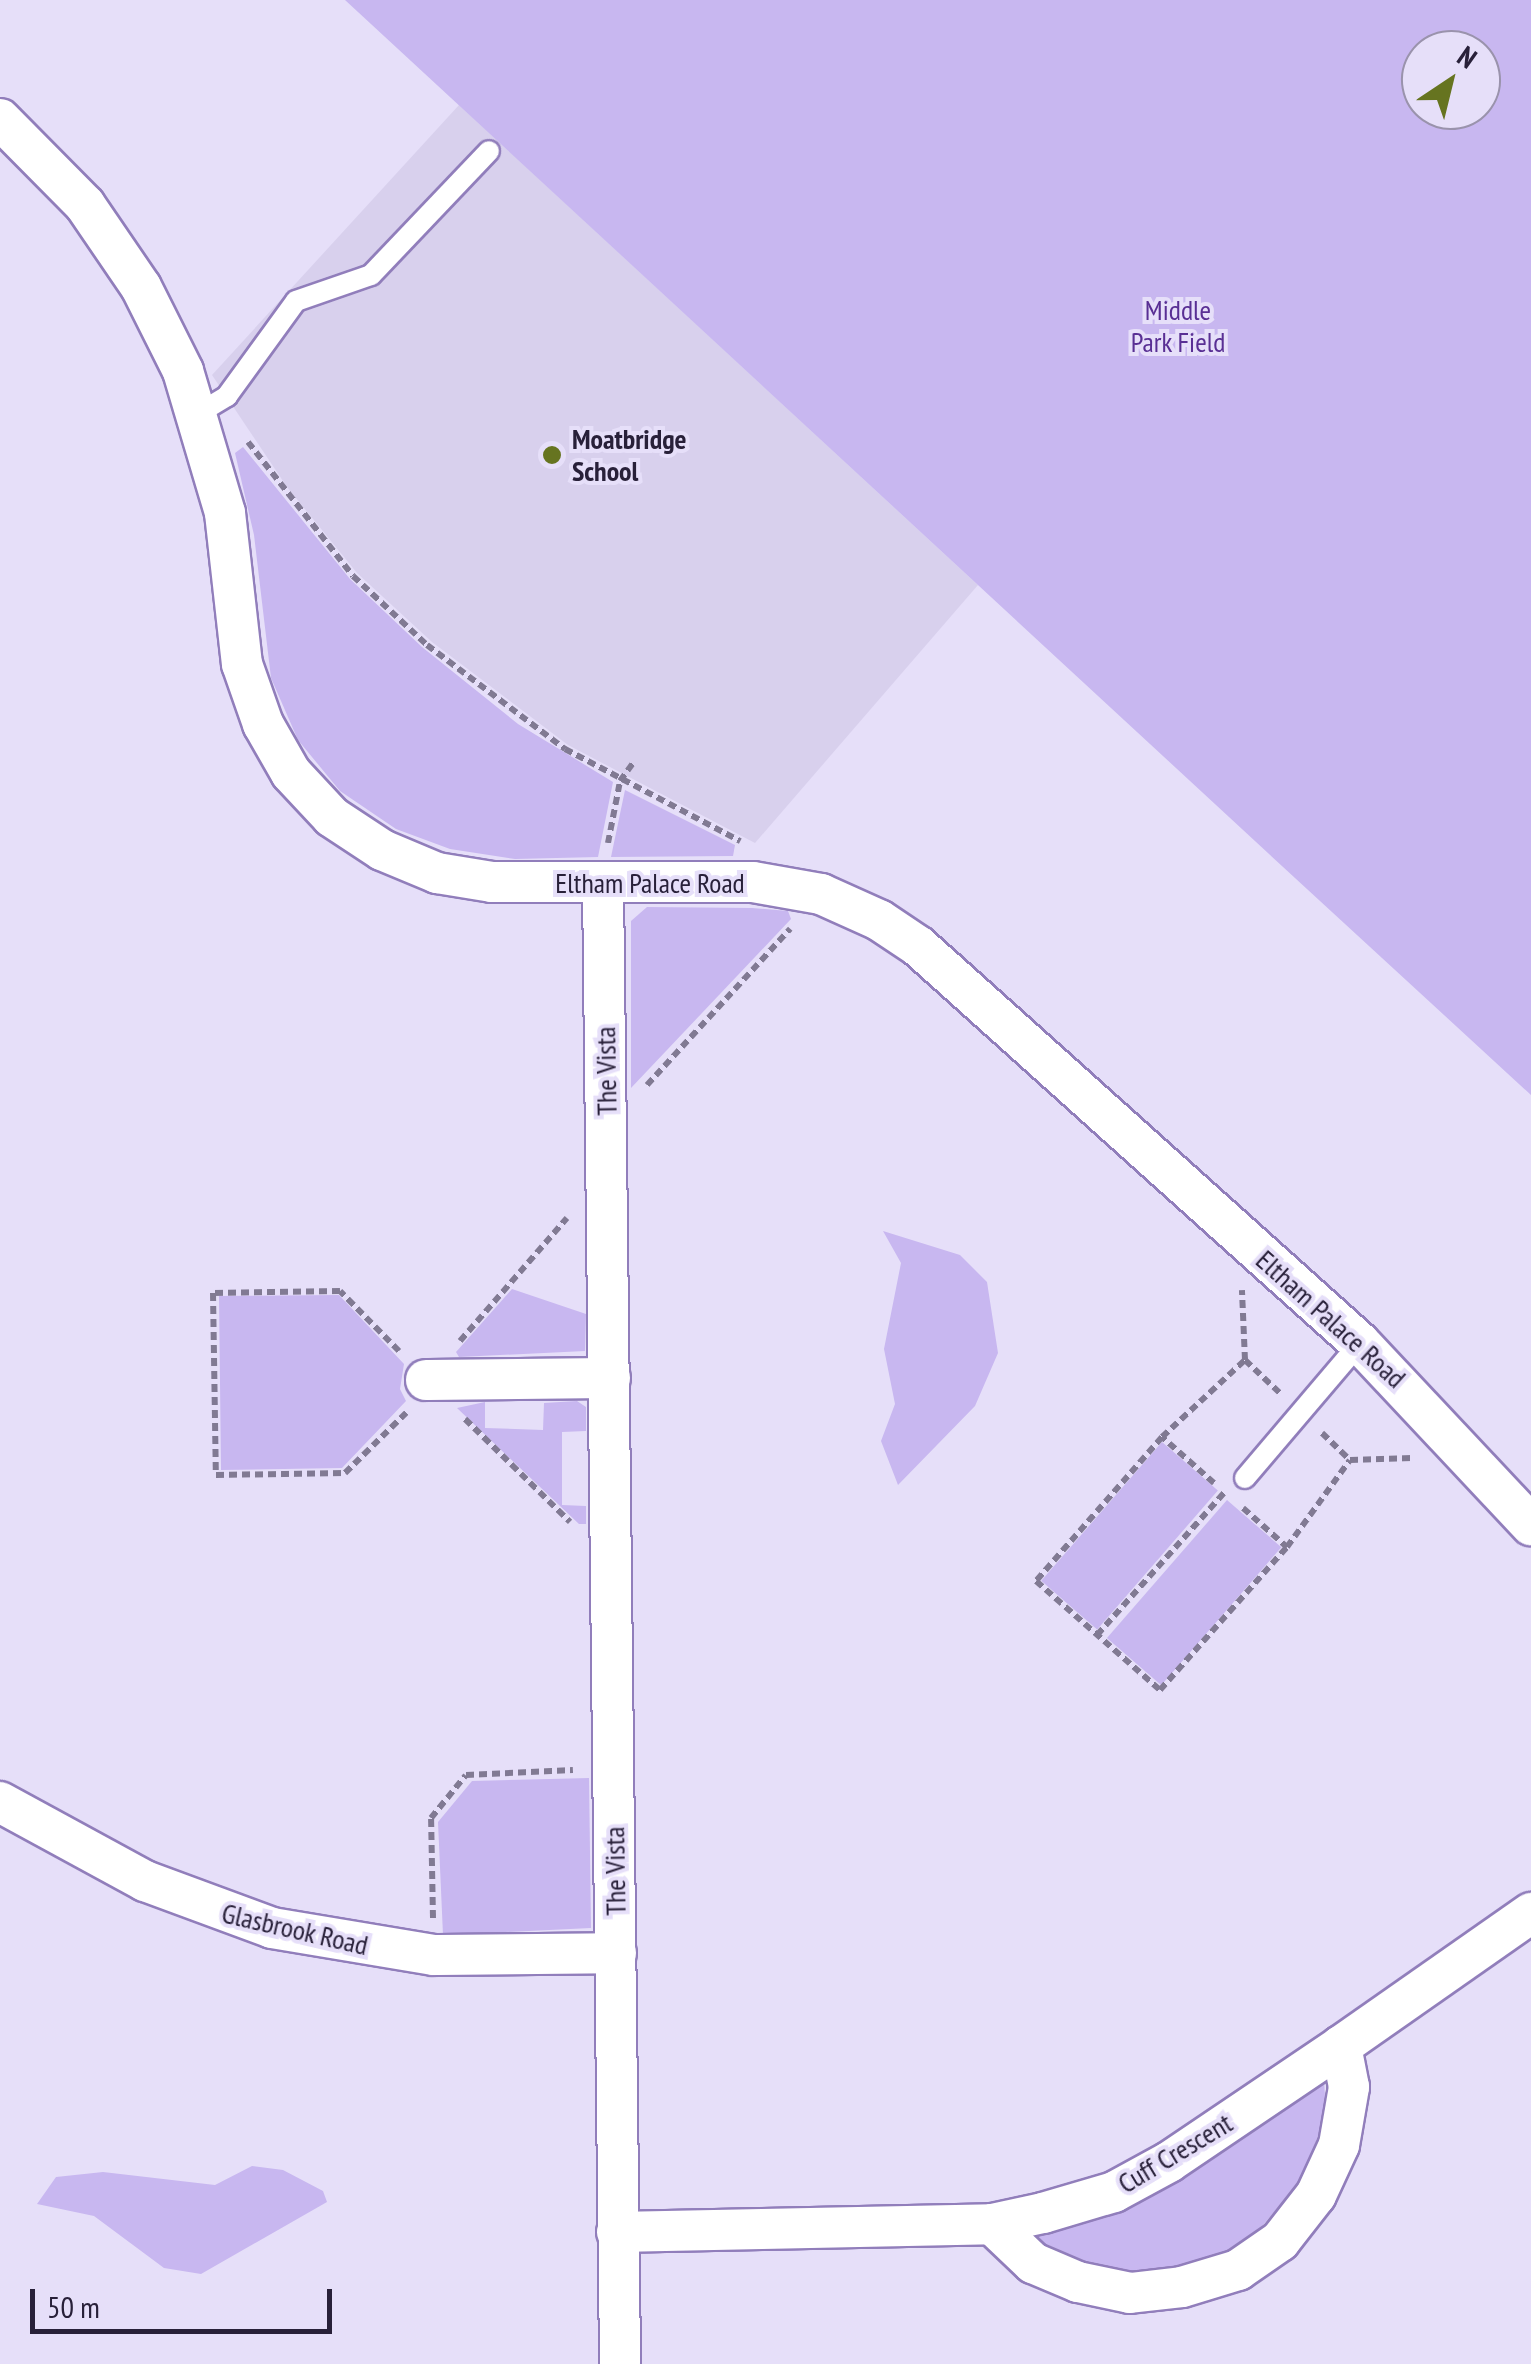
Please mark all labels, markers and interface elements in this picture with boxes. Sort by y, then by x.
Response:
north arrow [1401,30,1501,130]
text: N [1451,37,1484,76]
park label: Middle Park Field [1130,293,1226,359]
place label: Moatbridge School [572,422,687,488]
marker: Moatbridge School [541,444,563,466]
street label: Eltham Palace Road [555,866,745,900]
street label: The Vista [588,1026,624,1116]
street label: Eltham Palace Road [1249,1243,1413,1395]
street label: The Vista [597,1826,633,1916]
street label: Glasbrook Road [218,1896,372,1962]
street label: Cuff Crescent [1112,2106,1238,2200]
scale bar [35,2269,338,2331]
text: 50 m [47,2287,100,2326]

